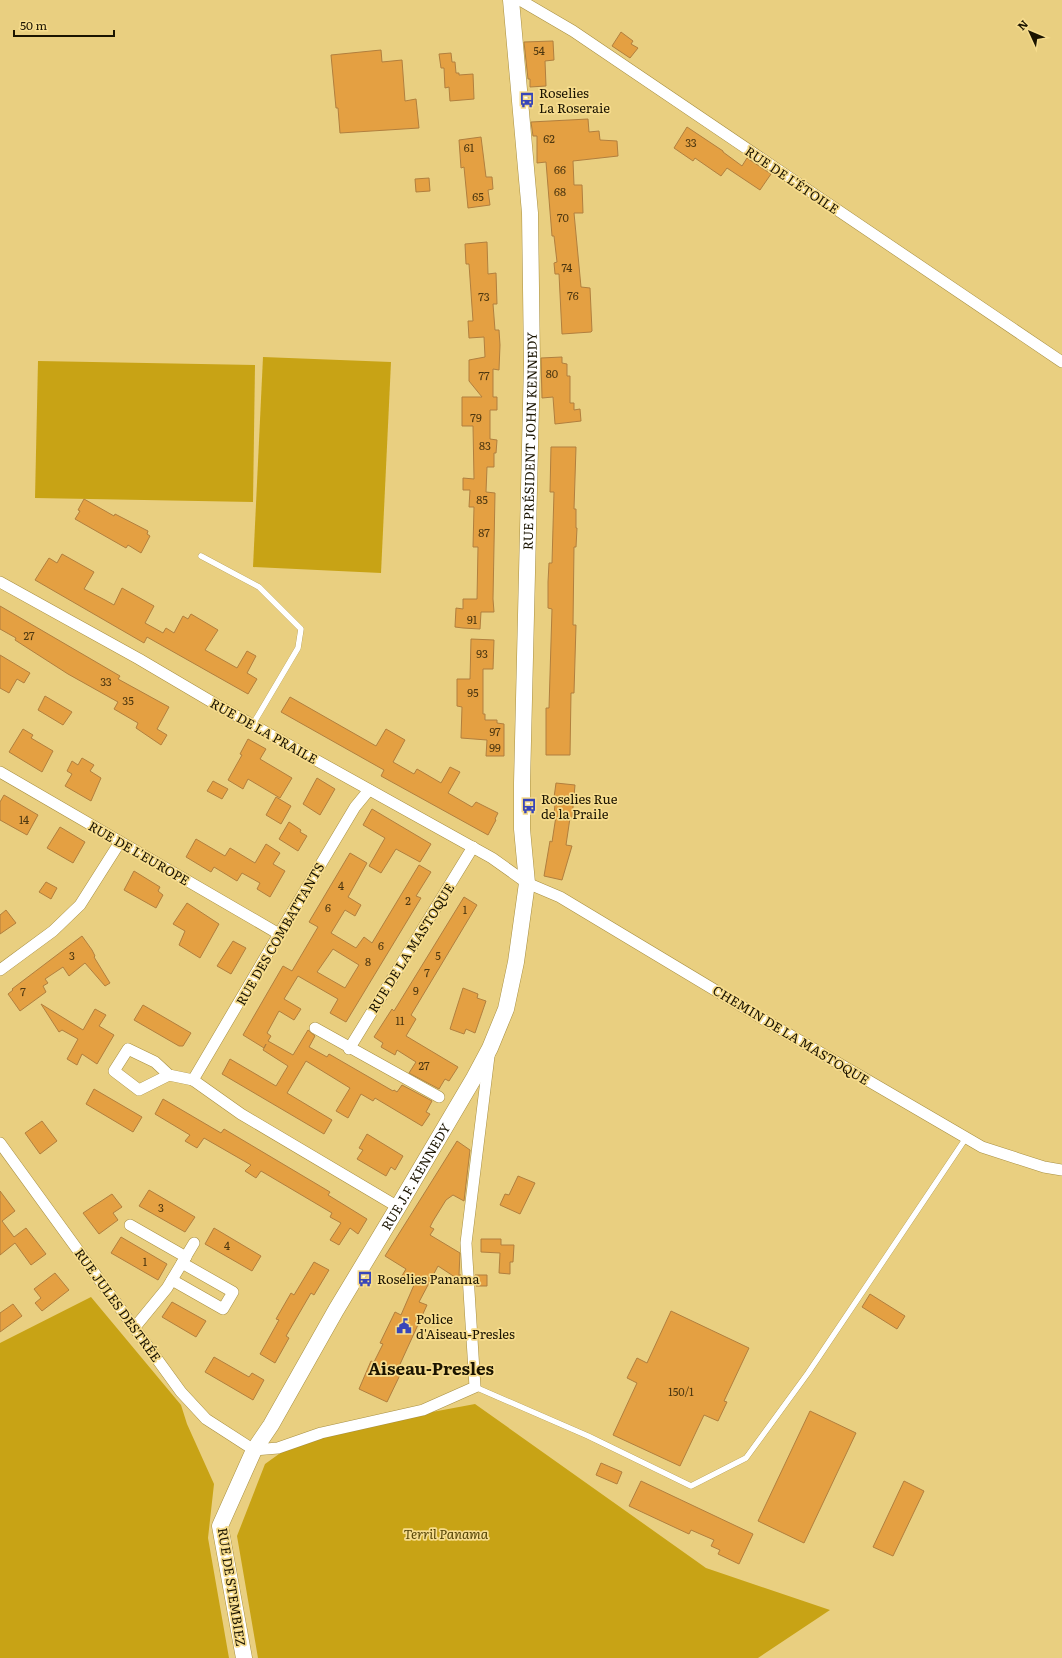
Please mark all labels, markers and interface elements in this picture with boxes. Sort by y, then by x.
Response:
scale bar [14,12,114,38]
north arrow [1010,12,1050,52]
text: N [1013,15,1031,33]
text: 50 m [20,16,47,34]
house number: 54 [533,42,545,58]
place label: Roselies La Roseraie [539,83,610,117]
bus stop icon: Roselies La Roseraie [518,91,536,109]
house number: 62 [543,130,555,146]
house number: 33 [685,134,697,150]
house number: 61 [464,139,475,155]
street label: RUE DE L'ÉTOILE [742,141,843,218]
house number: 66 [554,161,566,177]
house number: 68 [554,183,566,199]
house number: 65 [472,188,484,204]
house number: 70 [557,209,569,225]
house number: 74 [562,259,572,275]
house number: 76 [567,287,579,303]
house number: 73 [478,288,490,304]
street label: RUE PRÉSIDENT JOHN KENNEDY [518,331,541,550]
house number: 80 [546,365,558,381]
house number: 77 [478,367,490,383]
house number: 79 [470,409,482,425]
house number: 83 [479,437,491,453]
house number: 85 [476,491,488,507]
house number: 87 [478,524,490,540]
house number: 91 [467,611,478,627]
house number: 27 [23,627,35,643]
house number: 93 [476,645,488,661]
house number: 33 [100,673,112,689]
house number: 95 [467,684,479,700]
house number: 35 [122,692,134,708]
street label: RUE DE LA PRAILE [207,693,321,768]
house number: 97 [489,723,501,739]
house number: 99 [489,739,501,755]
place label: Roselies Rue de la Praile [541,789,618,823]
bus stop icon: Roselies Rue de la Praile [520,797,538,815]
house number: 14 [19,811,29,827]
street label: RUE DE L'EUROPE [85,816,193,889]
street label: RUE DES COMBATTANTS [231,859,328,1009]
house number: 4 [338,877,344,893]
street label: RUE DE LA MASTOQUE [363,879,458,1016]
house number: 2 [405,892,411,908]
house number: 6 [325,899,331,915]
house number: 1 [463,901,468,917]
house number: 6 [378,937,384,953]
house number: 3 [69,947,75,963]
house number: 5 [435,947,441,963]
house number: 8 [365,953,371,969]
house number: 7 [424,964,430,980]
street label: CHEMIN DE LA MASTOQUE [709,980,873,1089]
house number: 9 [413,982,419,998]
house number: 7 [20,983,26,999]
house number: 11 [396,1012,405,1028]
house number: 27 [418,1057,430,1073]
street label: RUE J.F. KENNEDY [376,1119,455,1234]
house number: 3 [158,1199,164,1215]
house number: 4 [224,1237,230,1253]
street label: RUE JULES DESTRÉE [71,1244,166,1365]
house number: 1 [143,1253,148,1269]
place label: Roselies Panama [377,1269,479,1288]
bus stop icon: Roselies Panama [356,1270,374,1288]
place label: Police d'Aiseau-Presles [416,1309,515,1343]
public building icon: Police d'Aiseau-Presles [395,1317,413,1335]
district label: Aiseau-Presles [368,1355,494,1380]
house number: 150/1 [668,1383,694,1399]
park label: Terril Panama [404,1524,489,1543]
street label: RUE DE STEMBIEZ [214,1526,251,1648]

